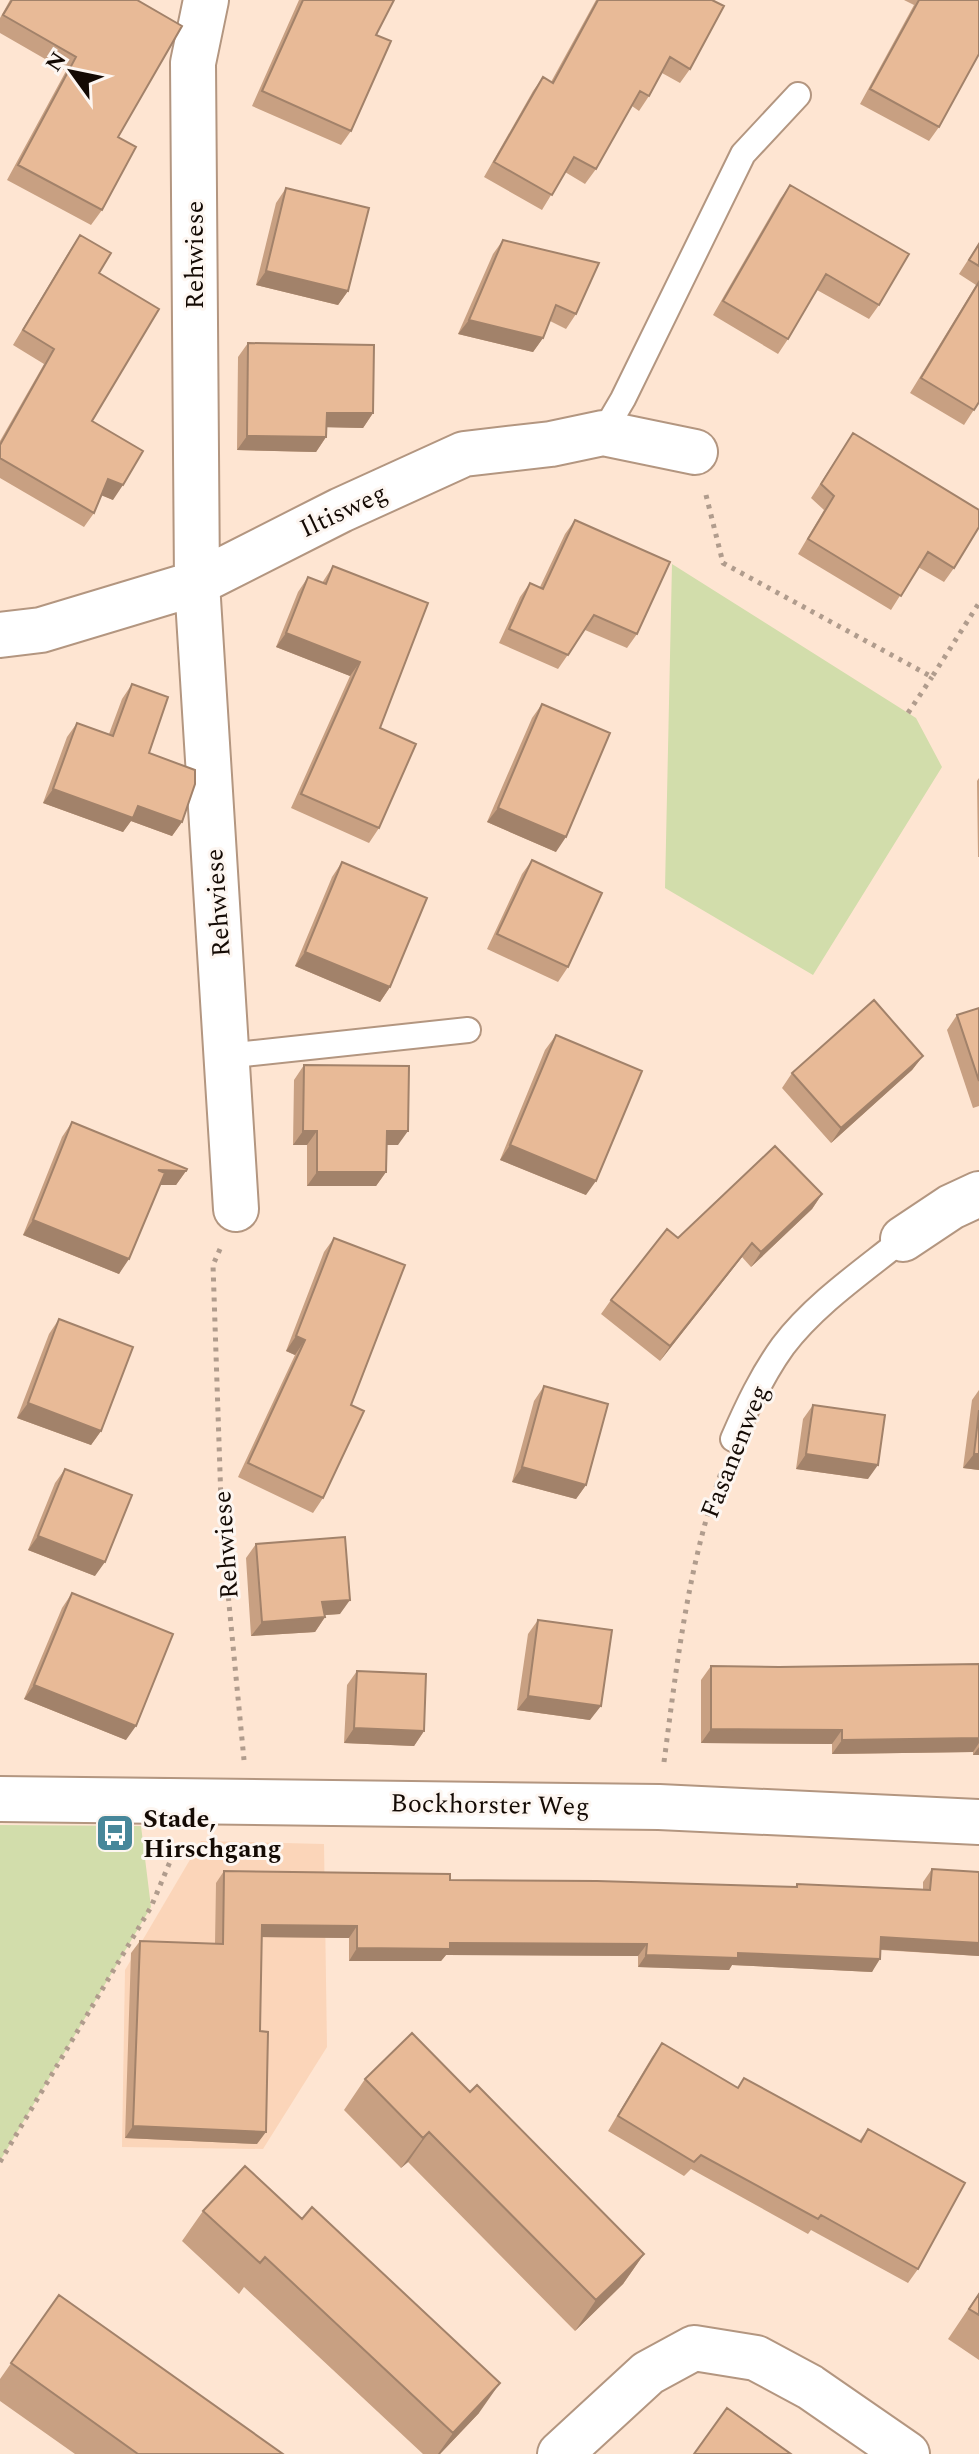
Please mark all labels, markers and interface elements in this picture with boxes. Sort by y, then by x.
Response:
north arrow [32,32,112,112]
text: N [38,45,75,78]
street label: Rehwiese [175,201,215,309]
street label: Iltisweg [293,473,394,549]
street label: Rehwiese [194,847,242,959]
street label: Fasanenweg [690,1378,780,1524]
street label: Rehwiese [202,1489,250,1601]
street label: Bockhorster Weg [390,1783,590,1827]
place label: Stade, Hirschgang [143,1799,282,1869]
bus stop icon: Stade, Hirschgang [94,1812,136,1854]

